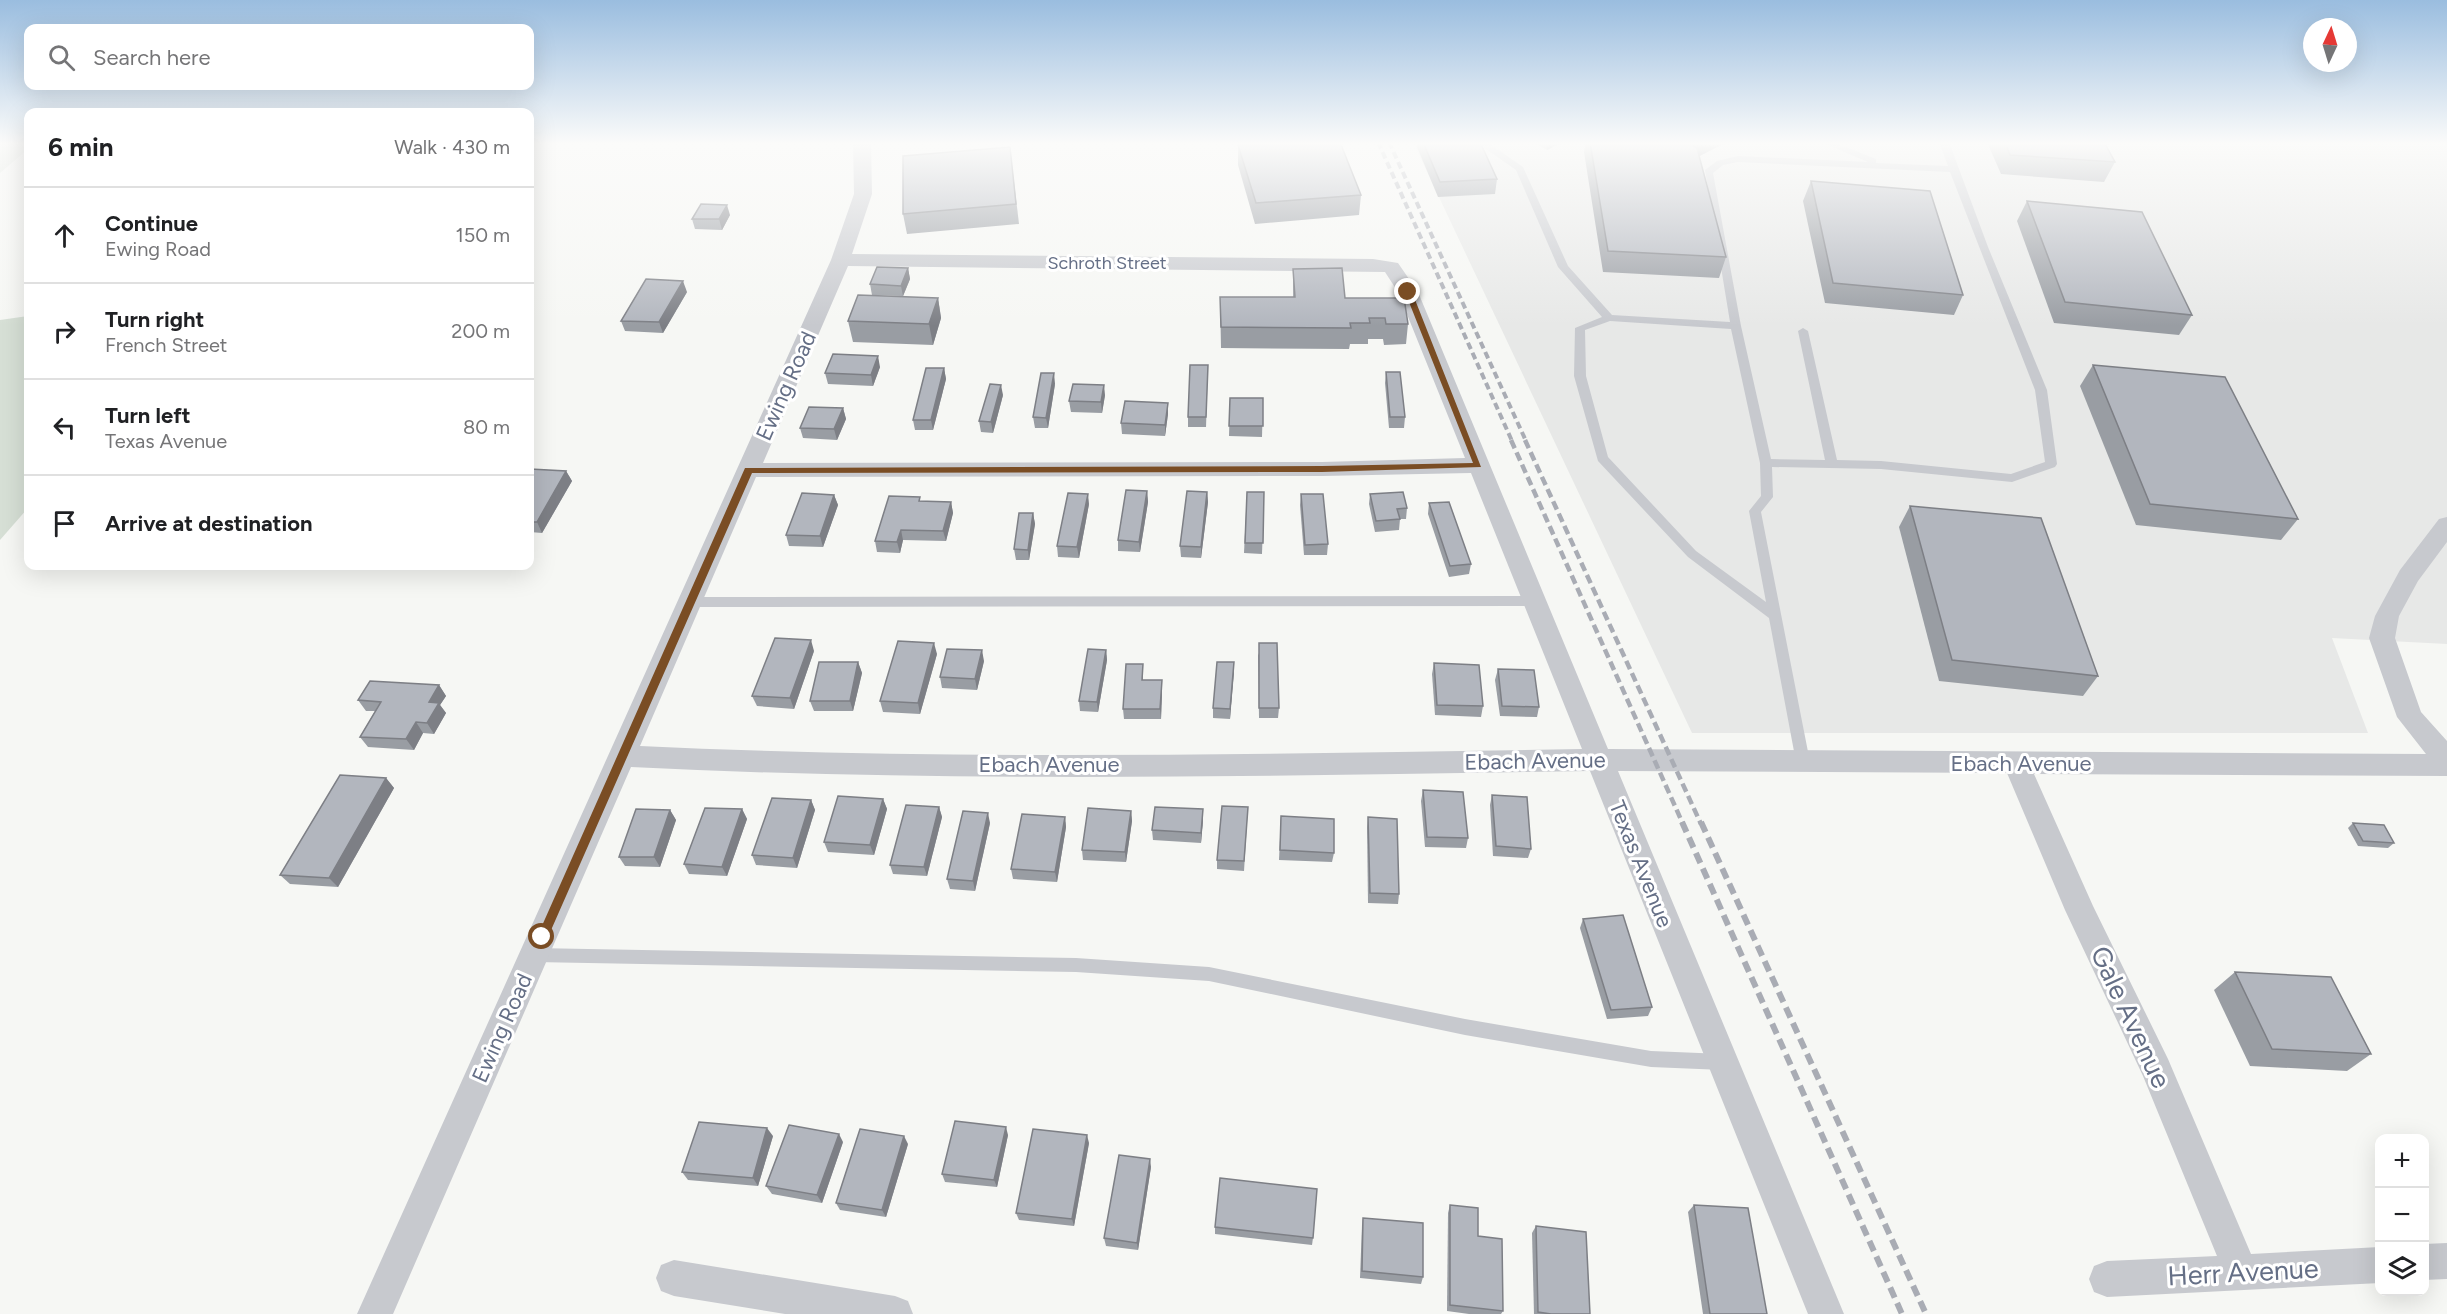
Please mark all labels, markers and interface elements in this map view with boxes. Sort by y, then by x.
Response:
north arrow [2303,18,2357,72]
search box [24,24,534,90]
icon: search [45,41,78,74]
text: Search here [93,44,211,71]
text: 6 min [48,131,114,163]
text: Walk · 430 m [394,135,510,159]
text: Continue [105,210,198,237]
icon: ahead [48,219,81,252]
text: 150 m [455,223,510,247]
text: Ewing Road [105,237,211,261]
street label: Schroth Street [1047,252,1167,274]
route end [1394,278,1420,304]
text: Turn right [105,306,204,333]
icon: right [48,315,81,348]
text: 200 m [451,319,510,343]
street label: Ewing Road [750,327,822,445]
text: French Street [105,333,227,357]
text: Turn left [105,402,191,429]
icon: left [48,411,81,444]
text: 80 m [463,415,510,439]
text: Texas Avenue [105,429,227,453]
icon: arrive [48,507,81,540]
text: Arrive at destination [105,510,313,537]
street label: Ebach Avenue [1464,746,1606,776]
street label: Ebach Avenue [1950,750,2092,777]
street label: Ebach Avenue [978,751,1120,778]
street label: Texas Avenue [1603,797,1679,931]
route start [528,923,554,949]
street label: Gale Avenue [2084,941,2178,1093]
street label: Ewing Road [466,969,538,1087]
map controls [2375,1134,2429,1296]
button: + [2375,1134,2429,1188]
button: − [2375,1188,2429,1242]
button: layers [2375,1242,2429,1296]
street label: Herr Avenue [2167,1252,2319,1292]

